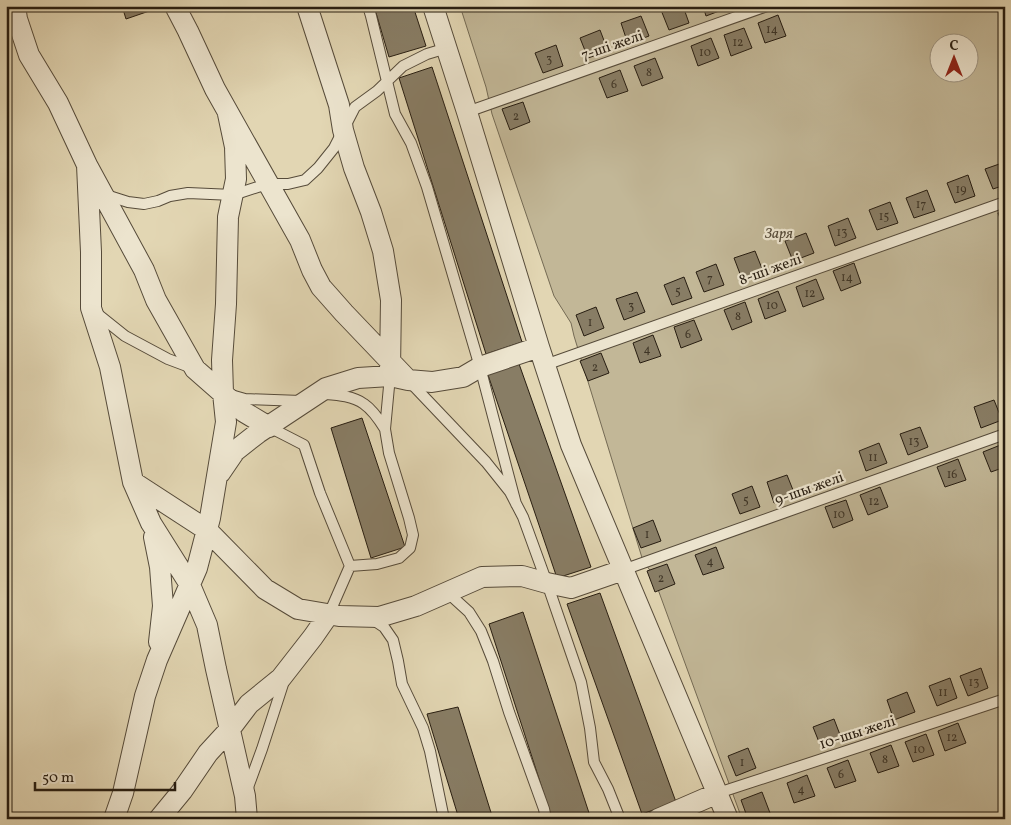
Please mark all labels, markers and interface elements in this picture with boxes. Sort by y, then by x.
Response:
house number: 14 [766,22,778,38]
street label: 7-ші желі [579,26,646,67]
north arrow [928,32,978,82]
house number: 12 [732,35,744,51]
text: С [949,37,959,56]
house number: 10 [699,45,711,61]
house number: 3 [546,52,552,68]
house number: 8 [646,65,652,81]
house number: 6 [611,77,617,93]
house number: 2 [513,109,519,125]
house number: 19 [956,182,966,198]
house number: 17 [916,197,926,213]
house number: 15 [879,209,889,225]
park label: Заря [764,224,793,245]
house number: 13 [837,225,847,241]
street label: 8-ші желі [736,249,805,291]
house number: 14 [841,270,853,286]
house number: 7 [707,271,713,287]
house number: 5 [675,284,681,300]
house number: 12 [804,286,816,302]
house number: 10 [766,298,778,314]
house number: 3 [628,299,634,315]
house number: 8 [735,309,741,325]
house number: 1 [588,315,592,331]
house number: 6 [685,327,691,343]
house number: 4 [643,342,651,358]
house number: 2 [592,360,598,376]
house number: 13 [909,434,919,450]
house number: 11 [868,450,878,466]
street label: 9-шы желі [772,467,847,512]
house number: 16 [947,467,957,483]
house number: 5 [743,493,749,509]
house number: 12 [868,494,880,510]
house number: 10 [833,507,845,523]
house number: 1 [645,527,649,543]
house number: 4 [706,554,714,570]
house number: 2 [658,571,664,587]
house number: 13 [969,675,979,691]
house number: 11 [938,685,948,701]
street label: 10-шы желі [817,711,898,756]
house number: 12 [946,730,958,746]
house number: 10 [913,742,925,758]
house number: 8 [882,752,888,768]
house number: 1 [740,755,744,771]
scale bar [35,760,175,792]
house number: 6 [838,767,844,783]
text: 50 m [42,768,74,789]
house number: 4 [797,782,805,798]

